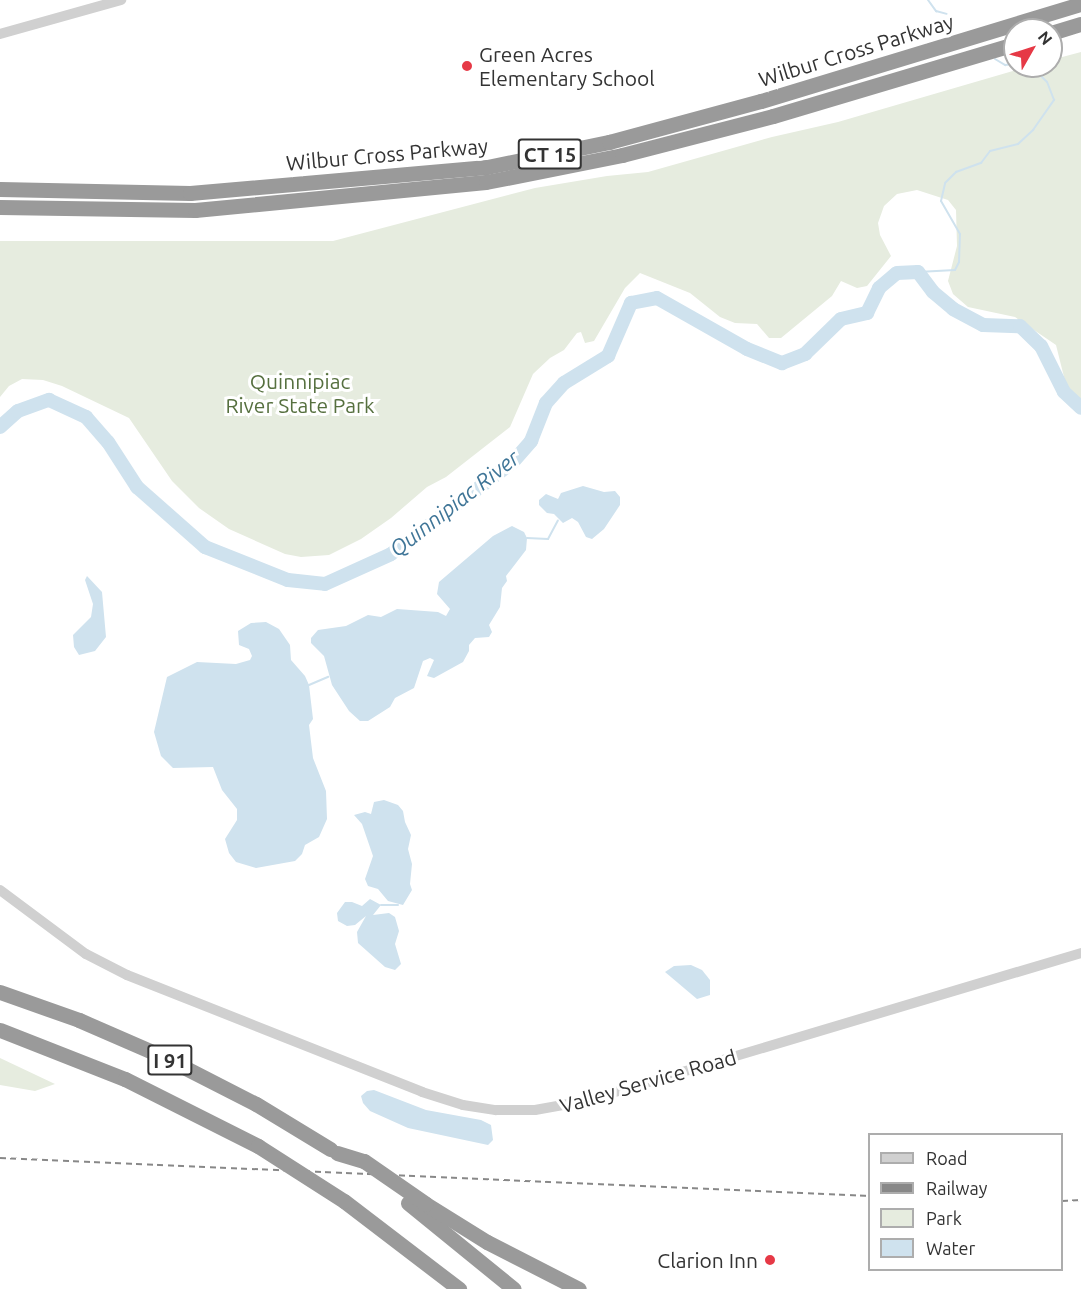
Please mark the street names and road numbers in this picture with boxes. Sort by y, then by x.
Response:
street label: Wilbur Cross Parkway [755,8,957,92]
street label: Wilbur Cross Parkway [285,133,489,175]
road number: CT 15 [517,137,583,171]
road number: I 91 [146,1043,194,1077]
street label: Valley Service Road [557,1044,739,1118]

